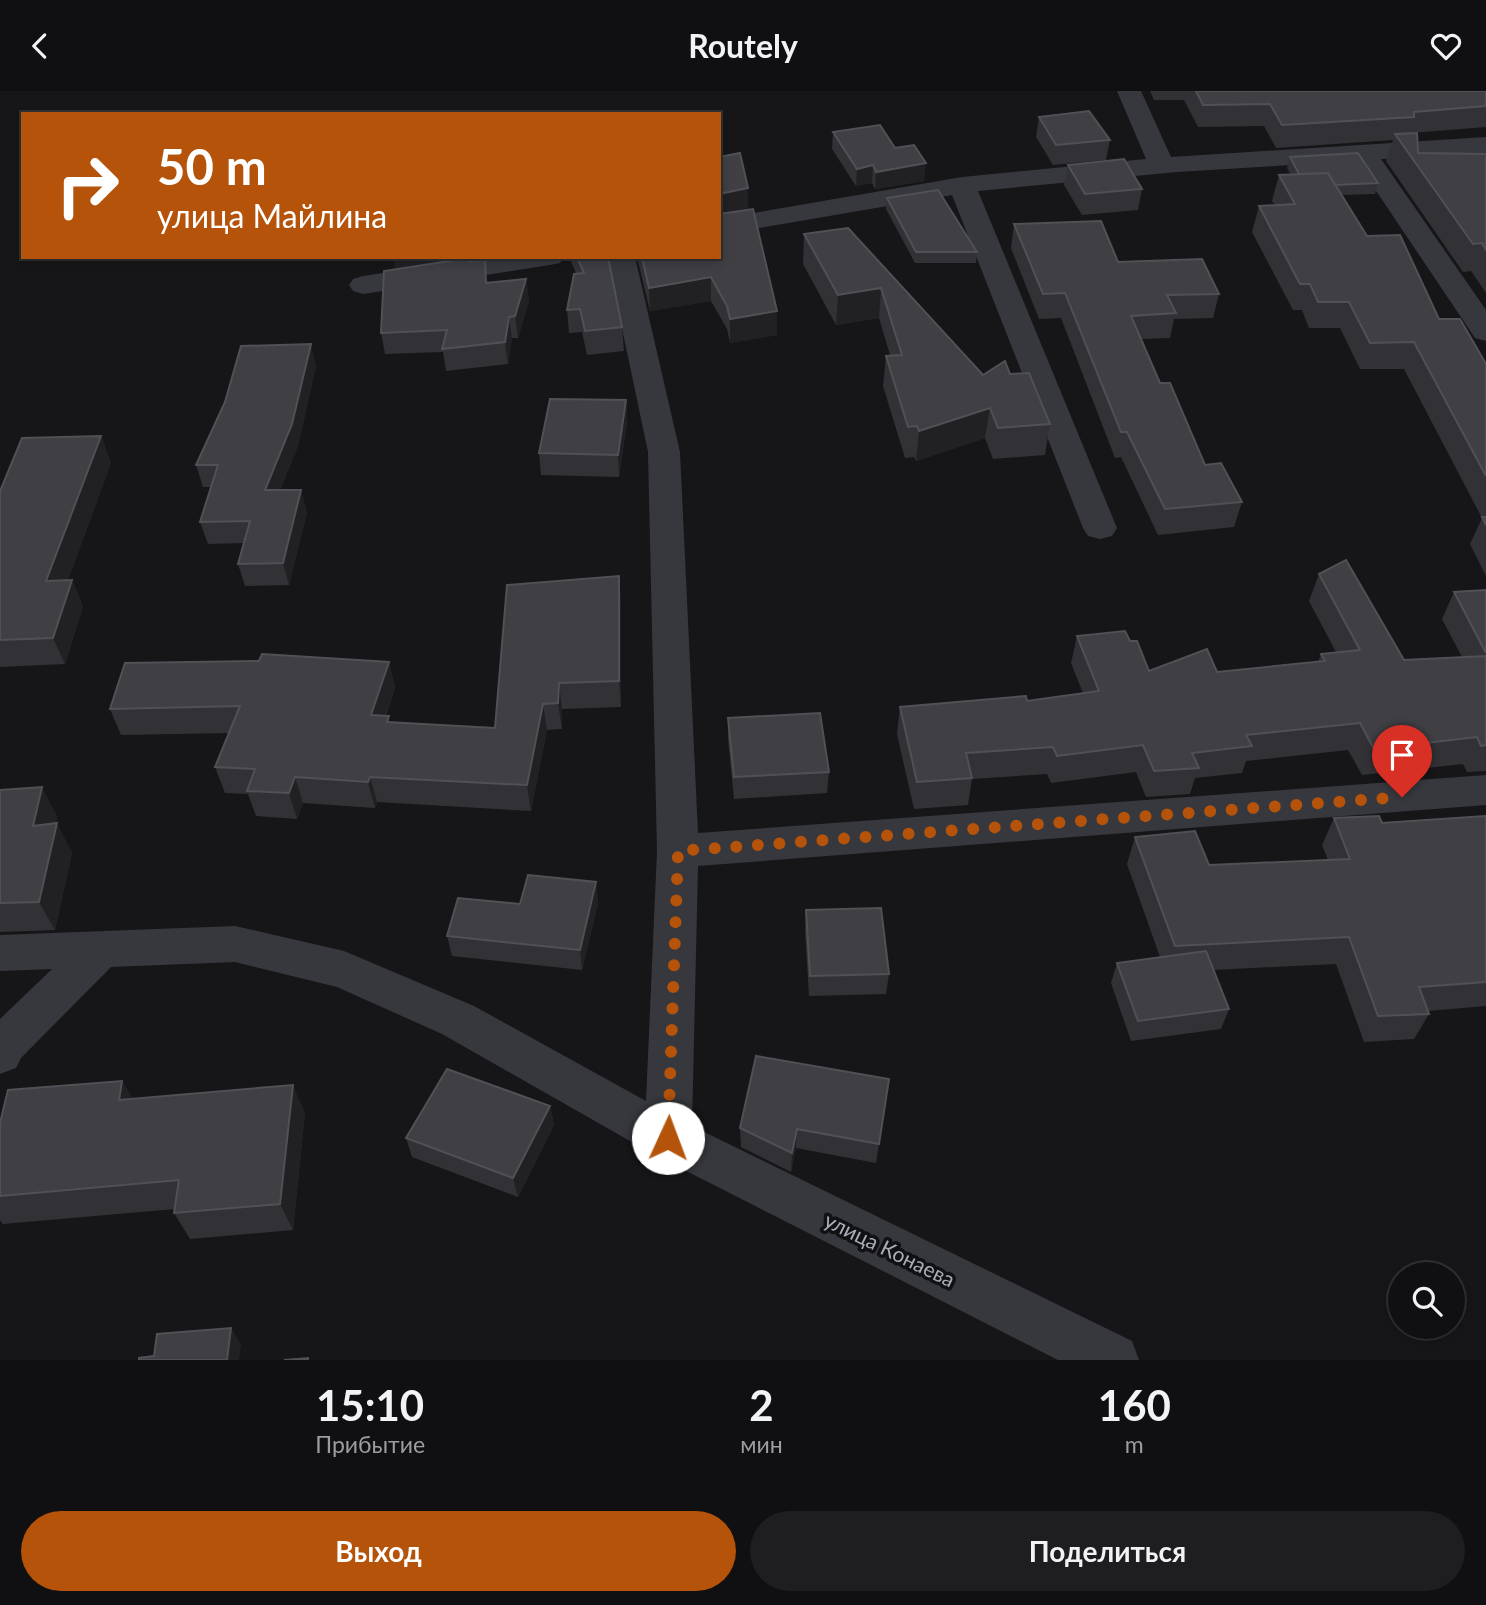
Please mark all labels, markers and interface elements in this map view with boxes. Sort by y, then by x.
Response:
text: Routely [688,26,798,65]
icon: back [21,27,59,65]
icon: heart [1427,27,1465,65]
text: 50 m [157,137,267,195]
icon: right [42,140,133,231]
text: улица Майлина [157,196,387,235]
pin [1372,725,1432,797]
icon: arrive [1383,736,1421,774]
position arrow [631,1101,705,1175]
street label: улица Конаева [821,1207,959,1291]
map controls [1388,1262,1465,1339]
button: search [1388,1262,1465,1339]
text: 15:10 [316,1380,424,1430]
text: 2 [749,1380,774,1430]
text: 160 [1098,1380,1171,1430]
text: Прибытие [315,1430,425,1458]
text: мин [740,1430,783,1458]
text: m [1125,1430,1144,1458]
button: Выход [21,1511,736,1591]
button: Поделиться [750,1511,1465,1591]

